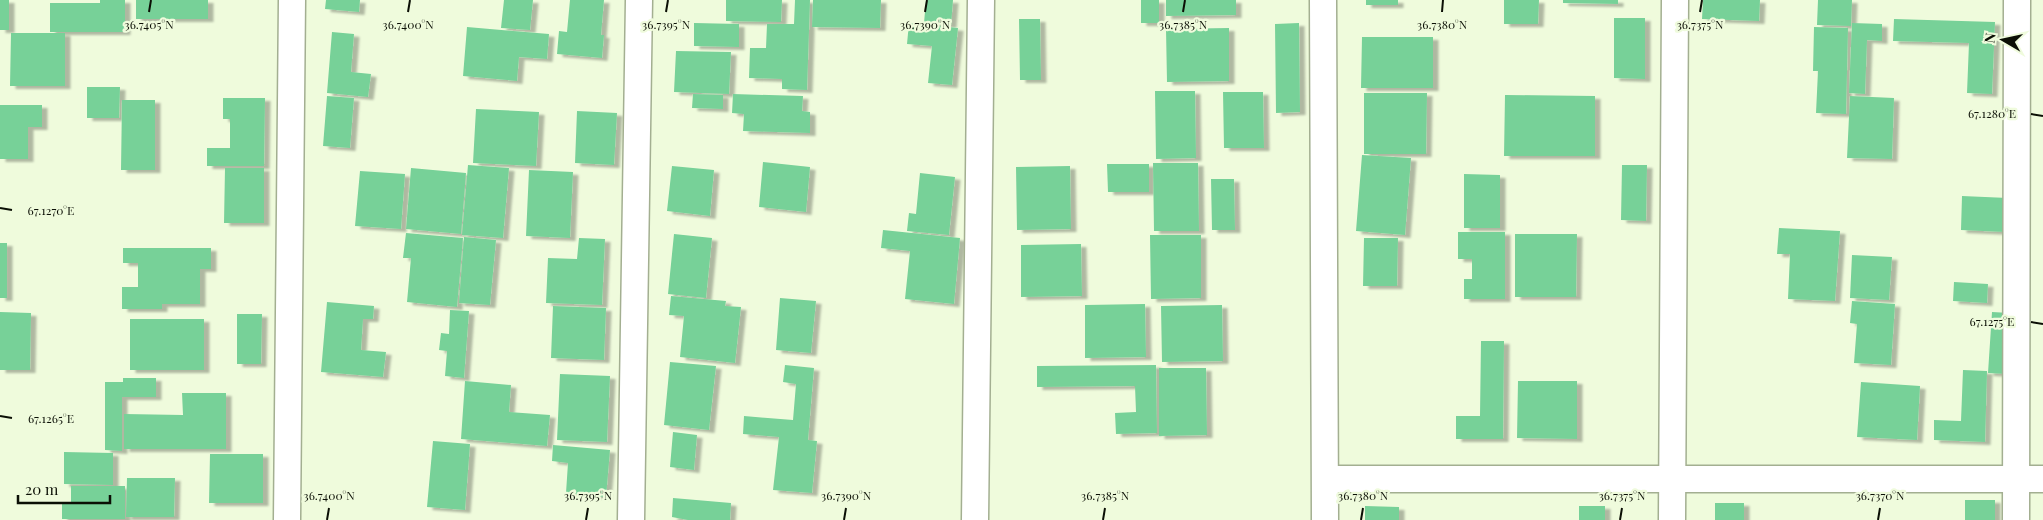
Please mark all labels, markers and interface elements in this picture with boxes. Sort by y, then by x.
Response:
north arrow [1978,15,2028,65]
text: 36.7405°N [124,16,174,32]
text: 36.7400°N [382,16,434,32]
text: 36.7395°N [642,16,691,32]
text: 36.7390°N [900,16,951,32]
text: 36.7385°N [1159,16,1208,32]
text: 36.7380°N [1417,16,1468,32]
text: 36.7375°N [1676,16,1724,32]
text: N [1979,31,2000,44]
text: 67.1280°E [1968,105,2016,121]
text: 67.1270°E [28,202,74,218]
text: 67.1275°E [1970,313,2014,329]
text: 67.1265°E [28,410,74,426]
scale bar [18,472,110,504]
text: 20 m [25,479,59,499]
text: 36.7400°N [303,487,355,503]
text: 36.7395°N [564,487,613,503]
text: 36.7390°N [821,487,872,503]
text: 36.7385°N [1081,487,1130,503]
text: 36.7380°N [1338,487,1389,503]
text: 36.7375°N [1598,487,1646,503]
text: 36.7370°N [1855,487,1905,503]

